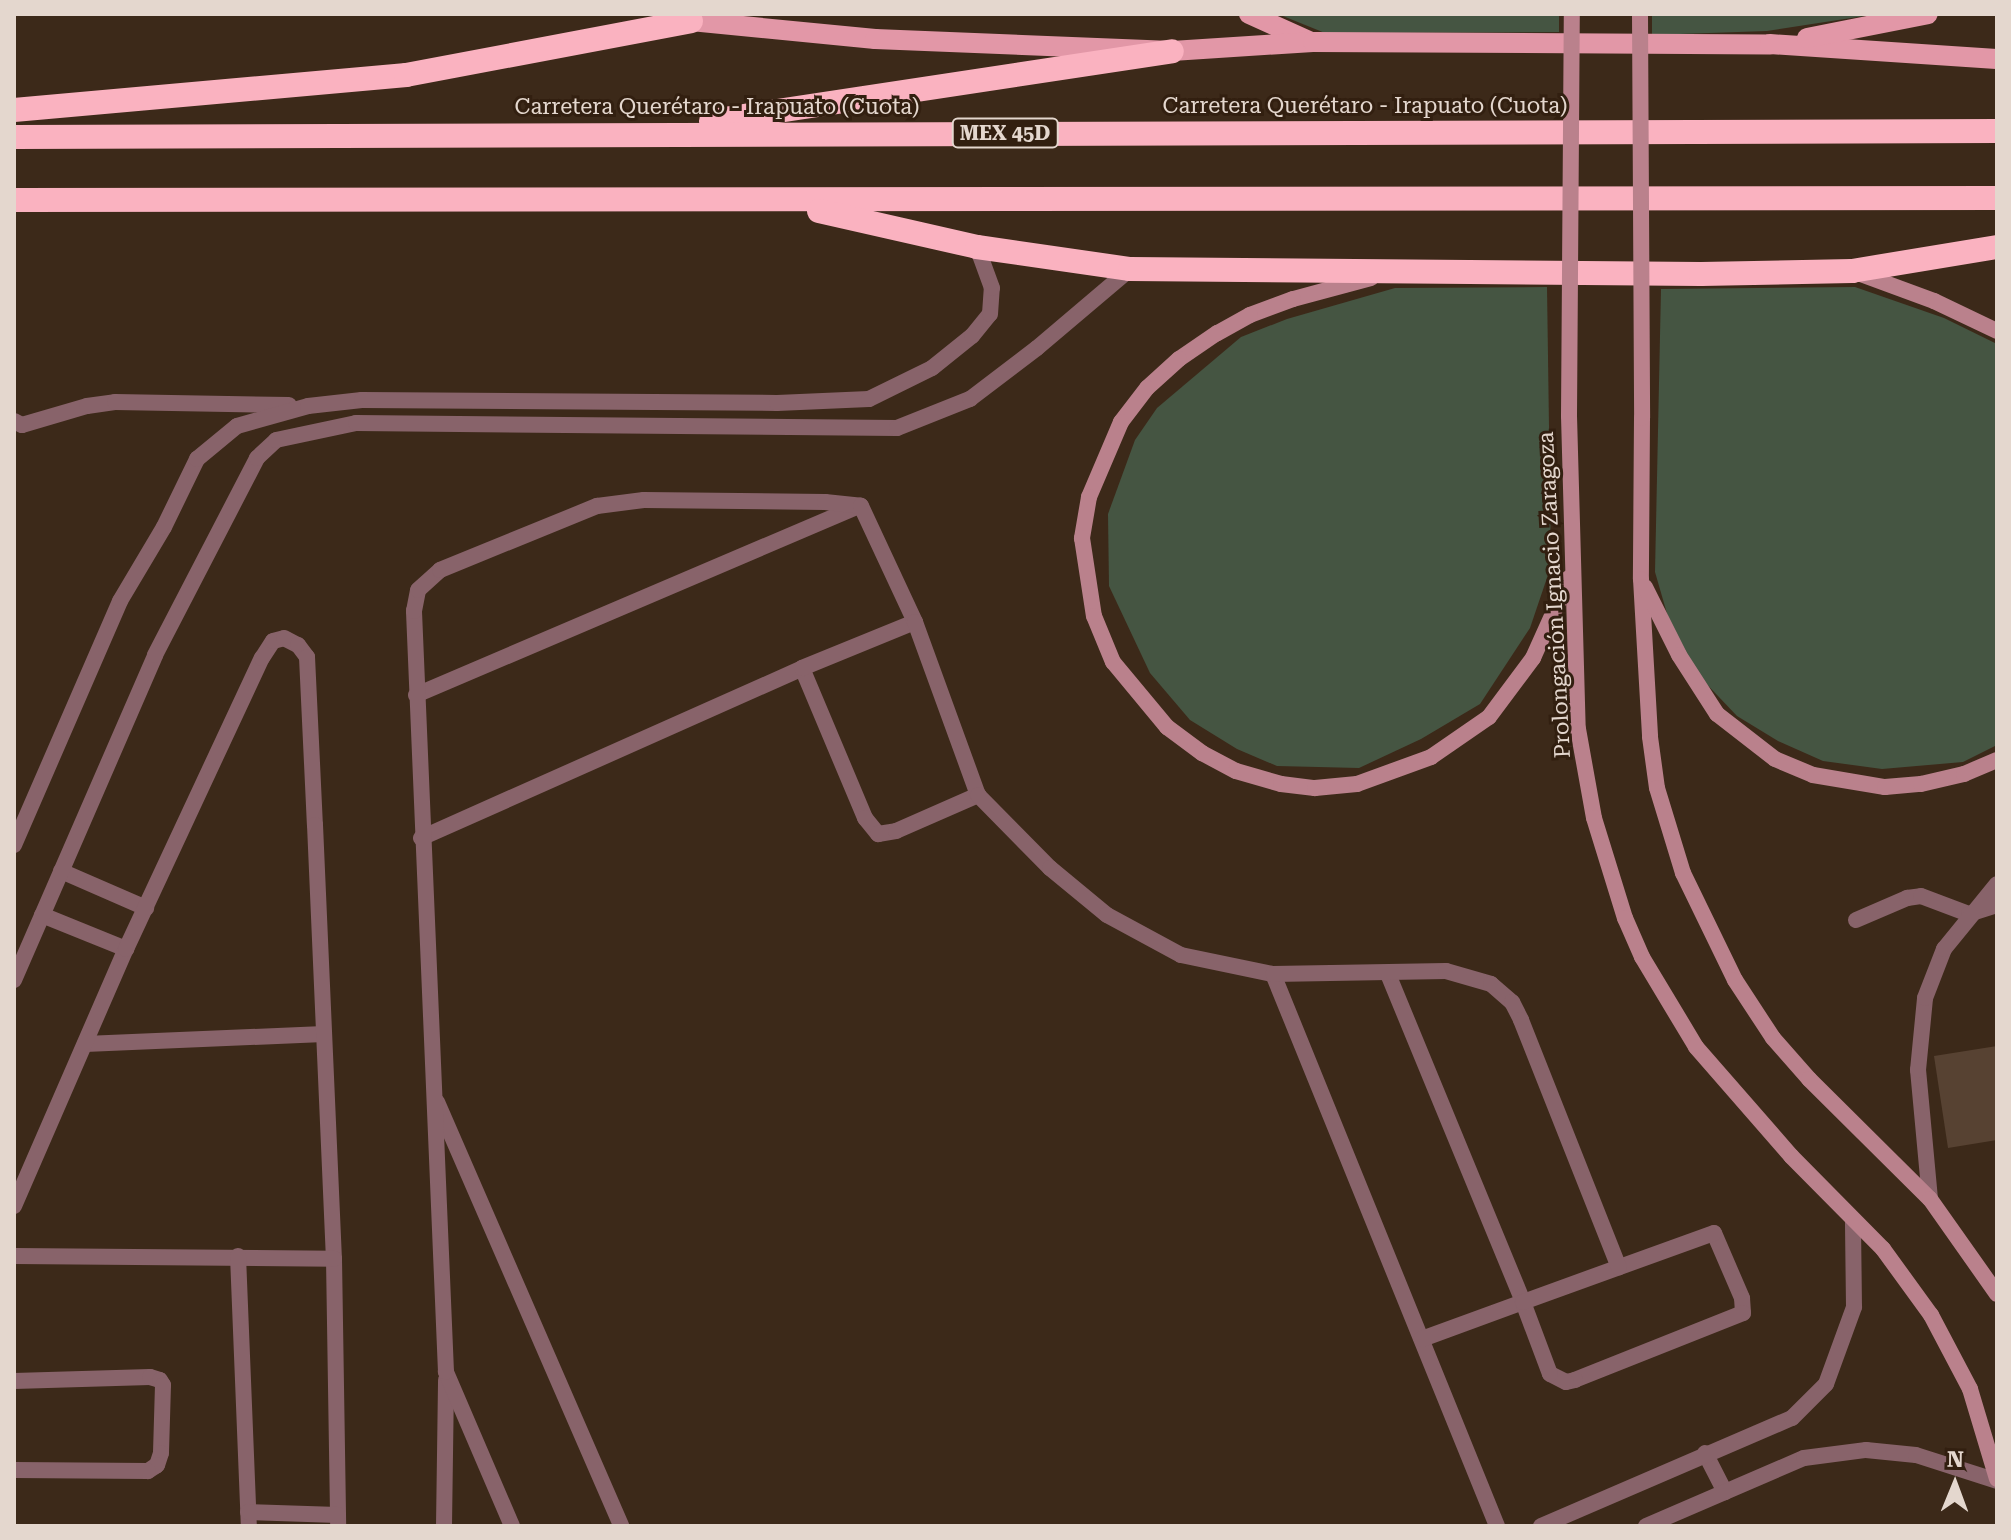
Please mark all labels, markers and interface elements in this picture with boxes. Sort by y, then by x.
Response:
street label: Carretera Querétaro - Irapuato (Cuota) [1163,93,1567,119]
street label: Carretera Querétaro - Irapuato (Cuota) [515,94,919,120]
road number: MEX 45D [951,117,1059,149]
street label: Prolongación Ignacio Zaragoza [1532,431,1576,759]
north arrow [1915,1444,1995,1524]
text: N [1947,1447,1964,1472]

